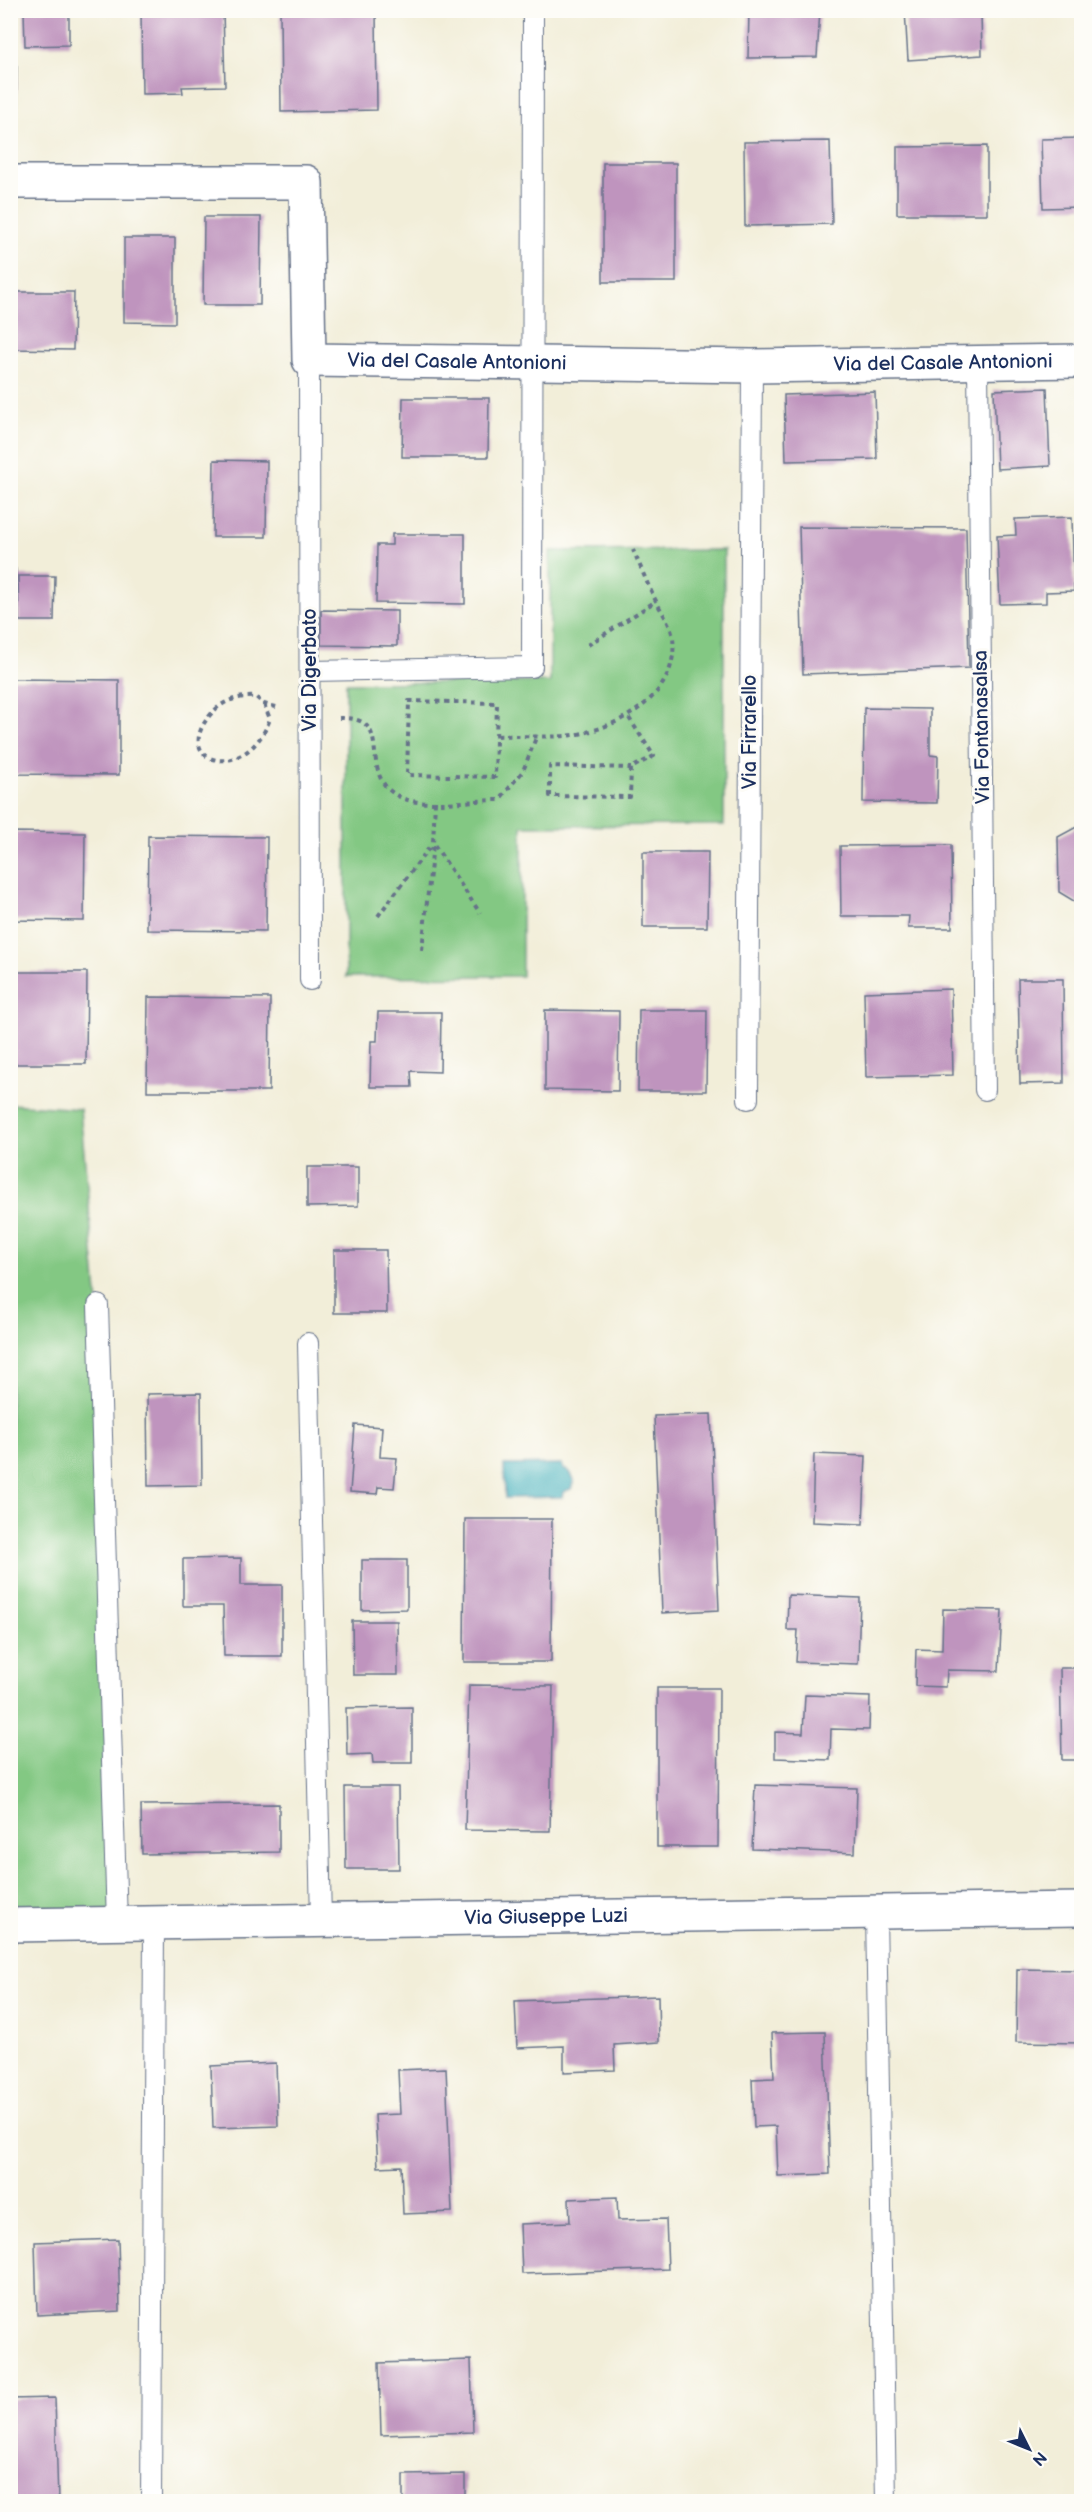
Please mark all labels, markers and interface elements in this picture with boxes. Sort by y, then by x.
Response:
street label: Via del Casale Antonioni [347,349,567,375]
street label: Via del Casale Antonioni [833,349,1053,377]
street label: Via Digerbato [298,608,322,732]
street label: Via Fontanasalsa [969,650,995,804]
street label: Via Firrarello [738,675,762,789]
street label: Via Giuseppe Luzi [464,1904,628,1930]
north arrow [999,2419,1059,2479]
text: N [1028,2447,1050,2469]

